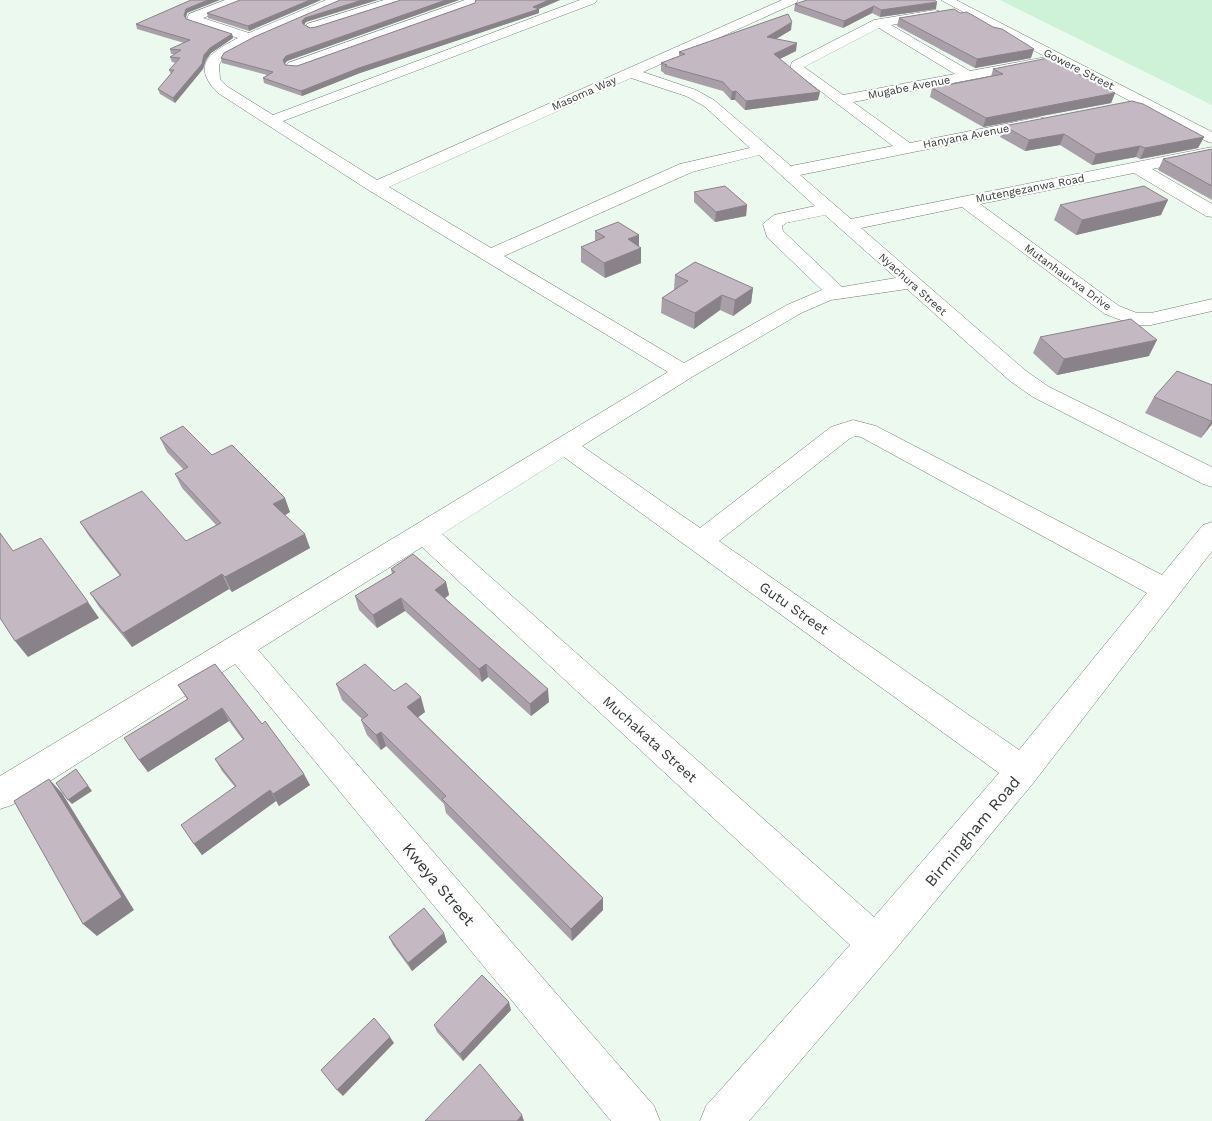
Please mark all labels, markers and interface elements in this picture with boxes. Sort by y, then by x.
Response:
street label: Gowere Street [1041,46,1116,93]
street label: Masoma Way [550,73,619,114]
street label: Mugabe Avenue [867,73,951,102]
street label: Hanyana Avenue [922,122,1010,151]
street label: Mutengezanwa Road [975,172,1086,205]
street label: Mutanhaurwa Drive [1022,242,1114,313]
street label: Nyachura Street [876,251,950,318]
street label: Gutu Street [757,578,832,638]
street label: Muchakata Street [600,693,700,785]
street label: Birmingham Road [921,772,1024,890]
street label: Kweya Street [398,839,479,930]

